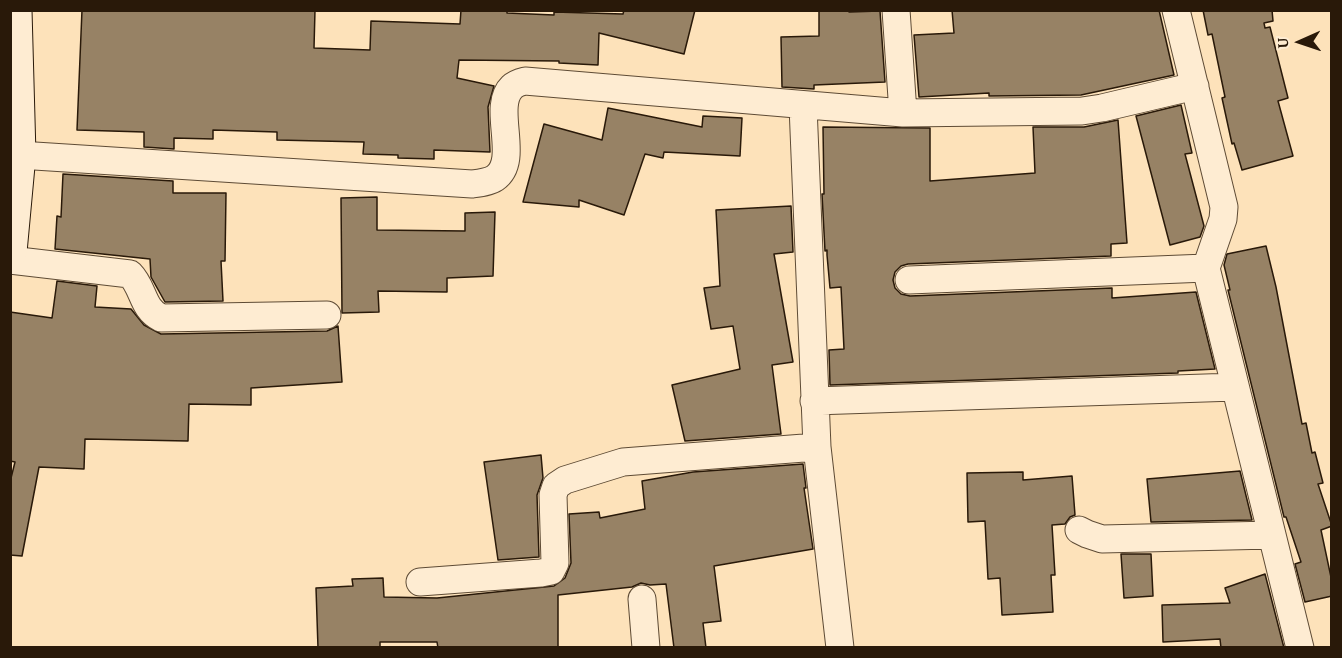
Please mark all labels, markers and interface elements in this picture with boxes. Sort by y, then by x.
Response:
north arrow [1270,12,1330,72]
text: U [1270,37,1294,49]

